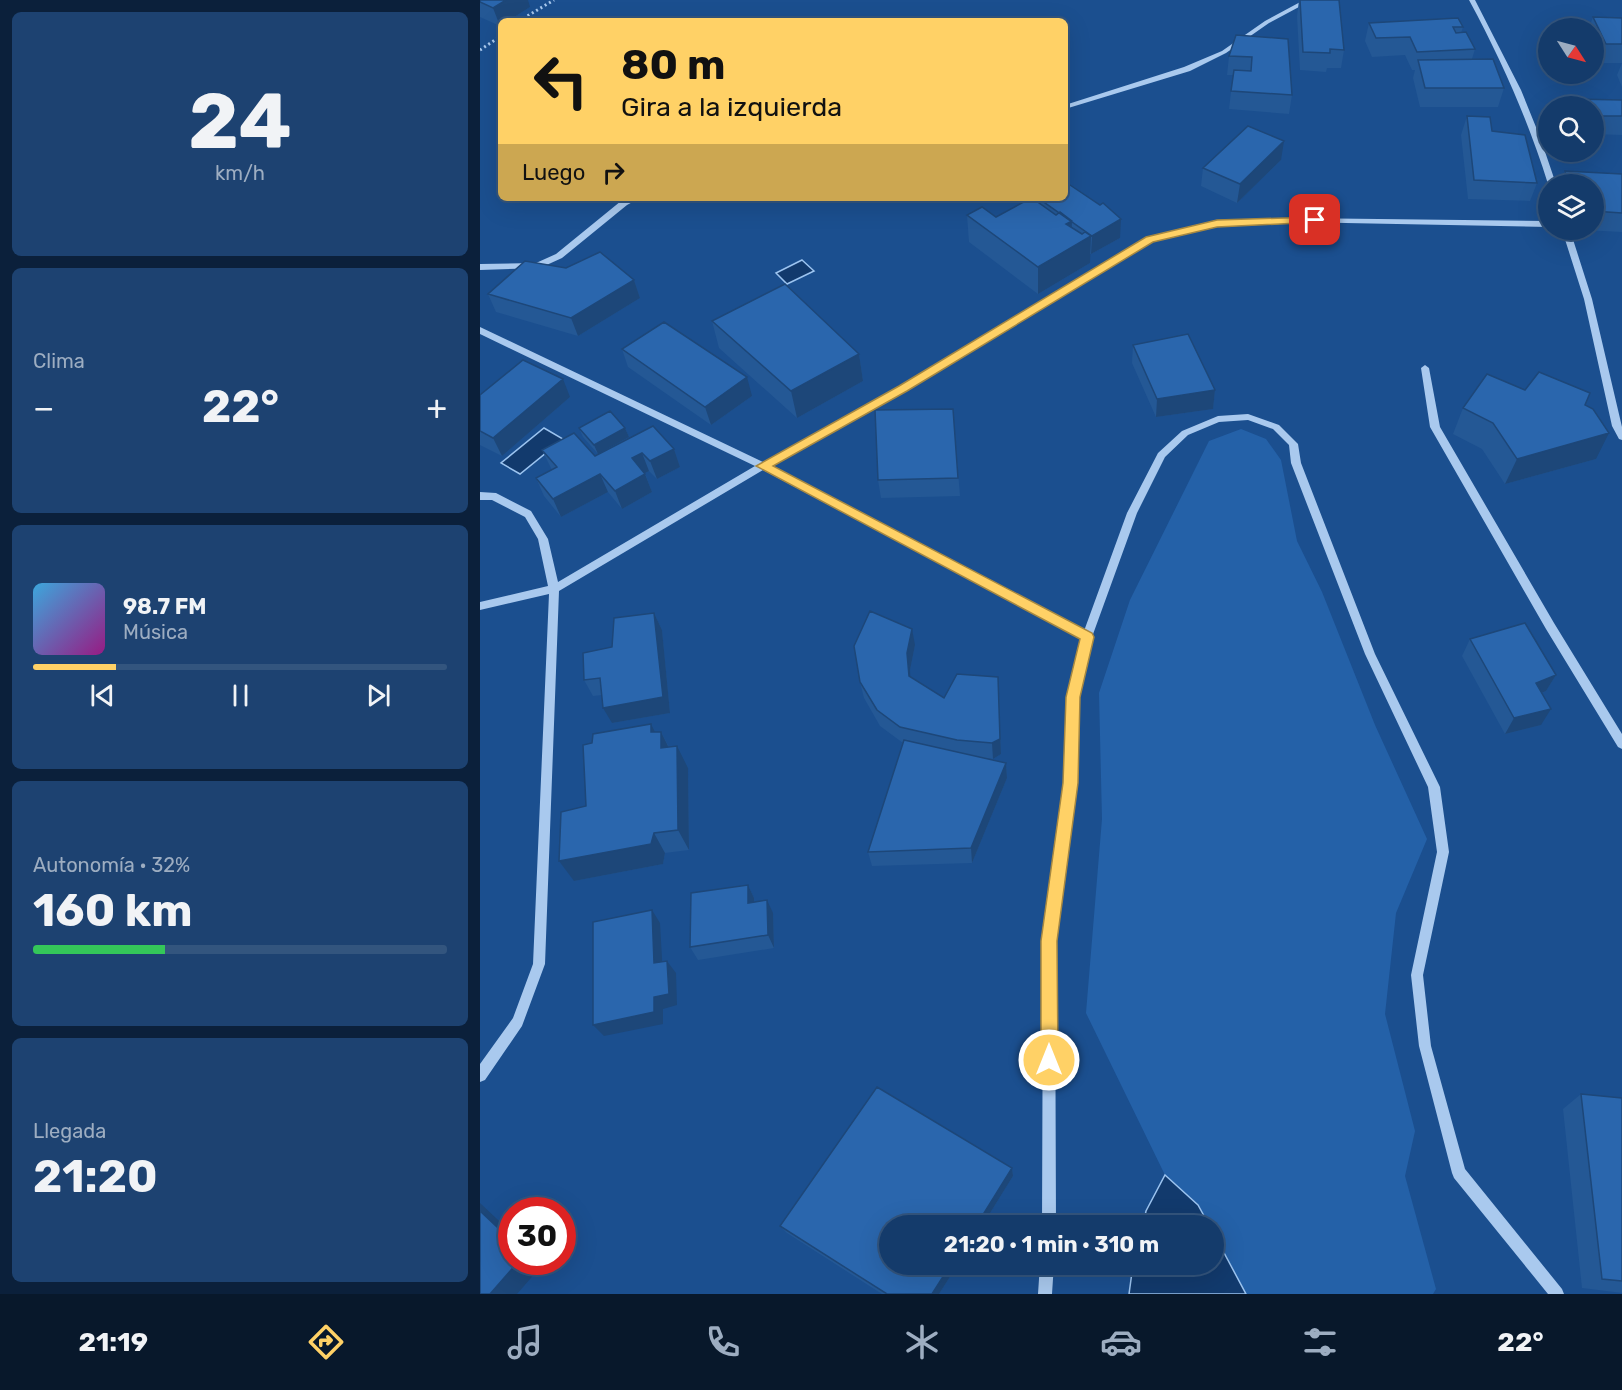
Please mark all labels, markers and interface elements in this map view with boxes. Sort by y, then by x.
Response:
north arrow [1538,18,1604,84]
map controls [1538,18,1604,240]
text: 80 m [621,40,725,90]
icon: left [522,42,600,120]
text: 24 [188,75,292,168]
text: Gira a la izquierda [621,91,842,123]
button: search [1538,96,1604,162]
icon: right [597,156,630,189]
text: Luego [522,159,585,186]
text: km/h [215,161,265,185]
button: layers [1538,174,1604,240]
pin [1289,194,1340,245]
icon: arrive [1298,203,1331,236]
text: Clima [33,349,85,373]
text: 22° [202,380,279,433]
text: − [33,388,54,427]
text: + [426,388,447,427]
text: 98.7 FM [123,593,207,620]
text: Música [123,620,188,644]
icon: previous [86,679,119,712]
icon: pause [224,679,257,712]
icon: next [362,679,395,712]
text: Autonomía · 32% [33,853,190,877]
text: 160 km [33,884,192,937]
position arrow [1017,1028,1081,1092]
text: Llegada [33,1119,106,1143]
text: 21:20 [33,1150,158,1203]
speed limit sign: 30 [498,1197,576,1275]
text: 21:20 · 1 min · 310 m [944,1231,1159,1258]
icon: directions [305,1321,347,1363]
icon: music [504,1321,546,1363]
icon: phone [702,1321,744,1363]
icon: climate [901,1321,943,1363]
icon: car [1100,1321,1142,1363]
icon: filters [1299,1321,1341,1363]
text: 21:19 [78,1326,148,1358]
text: 22° [1497,1326,1544,1358]

